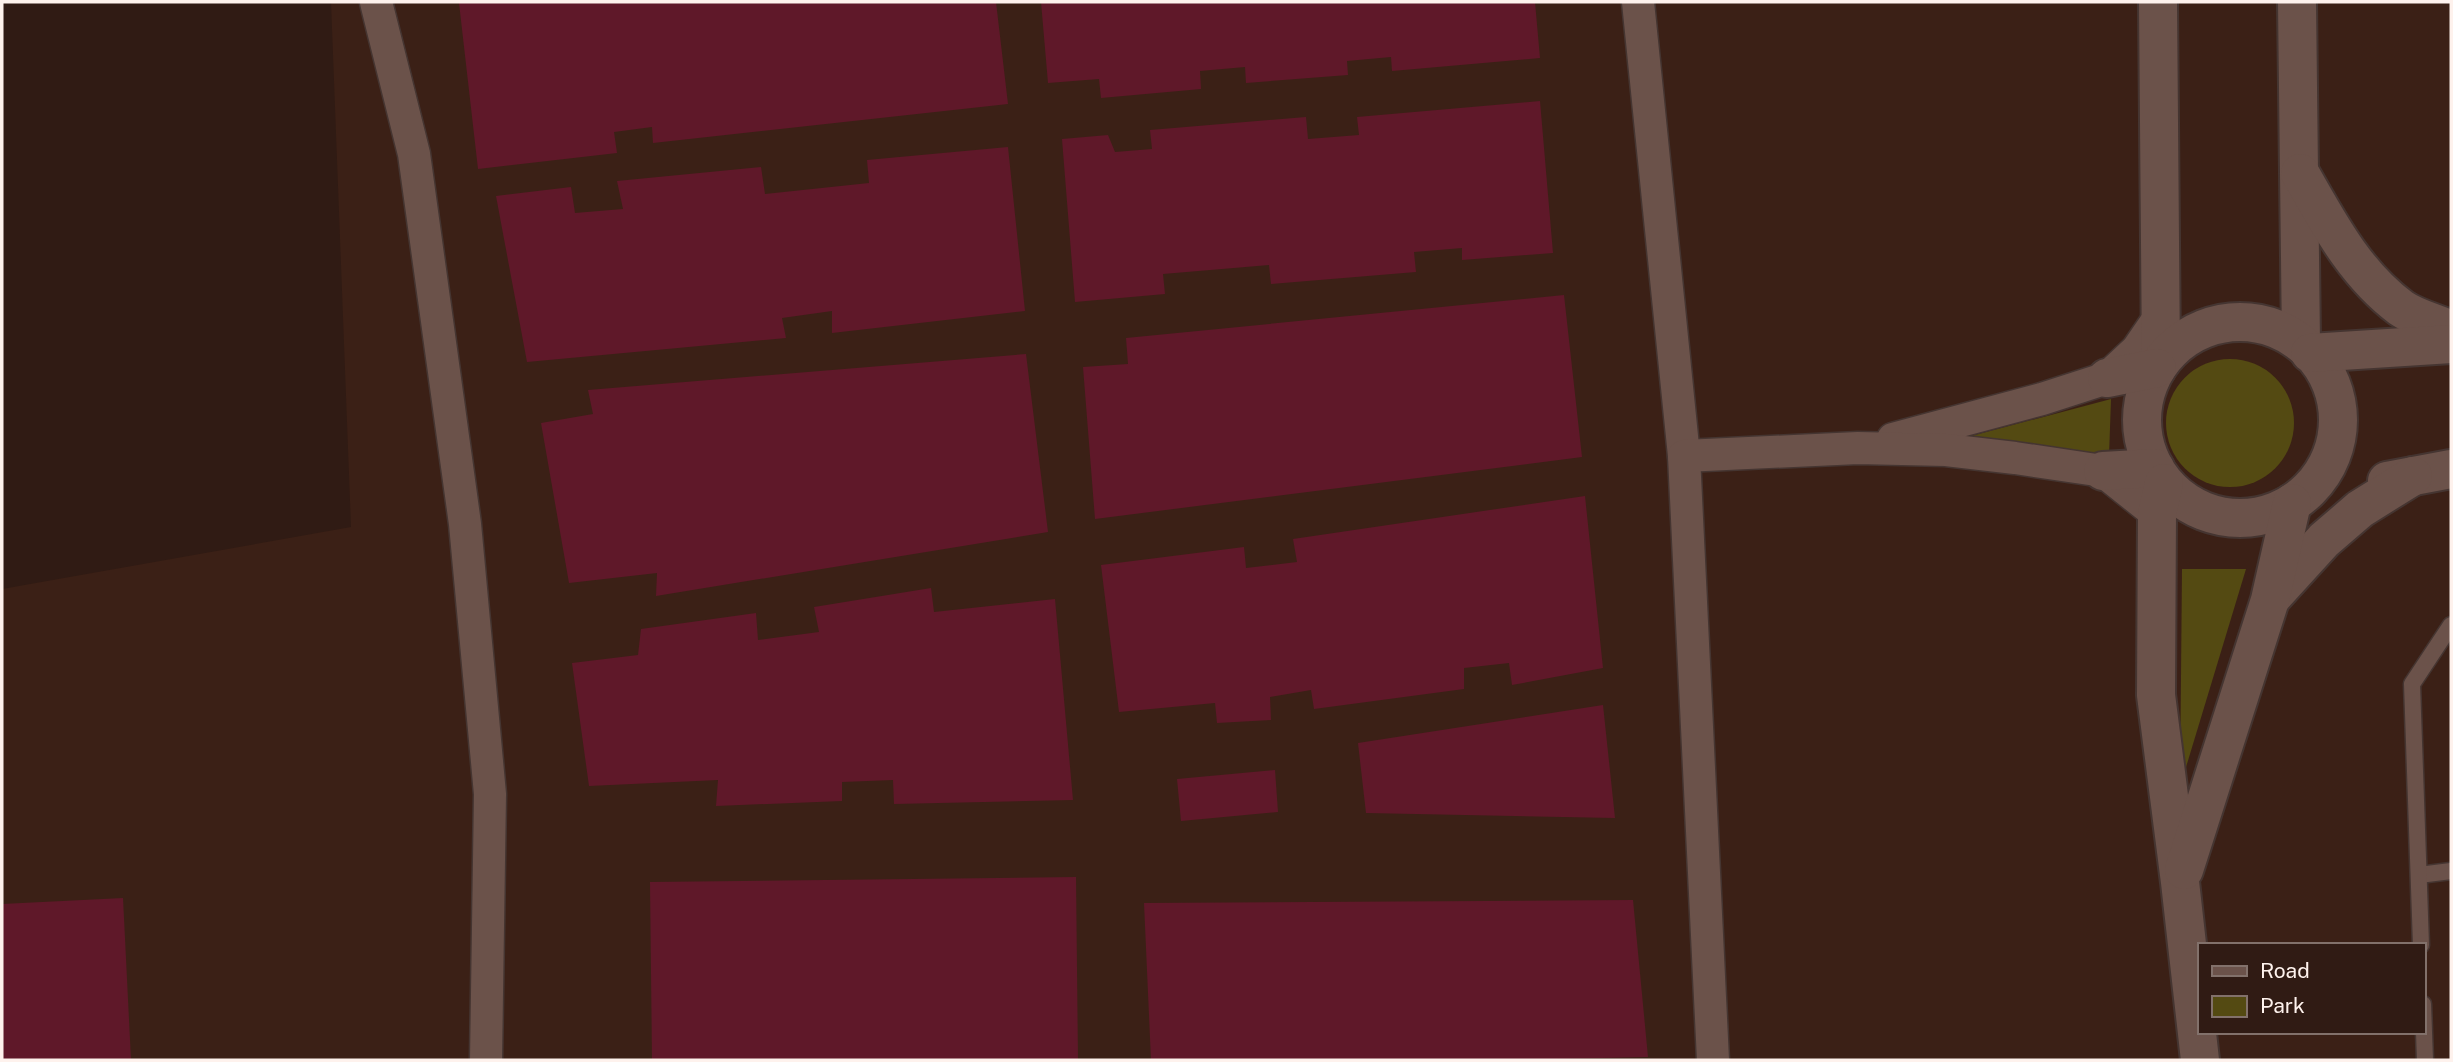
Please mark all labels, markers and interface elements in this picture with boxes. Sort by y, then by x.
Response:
legend [2198,943,2425,1034]
text: Road [2260,958,2310,983]
text: Park [2260,993,2305,1018]

